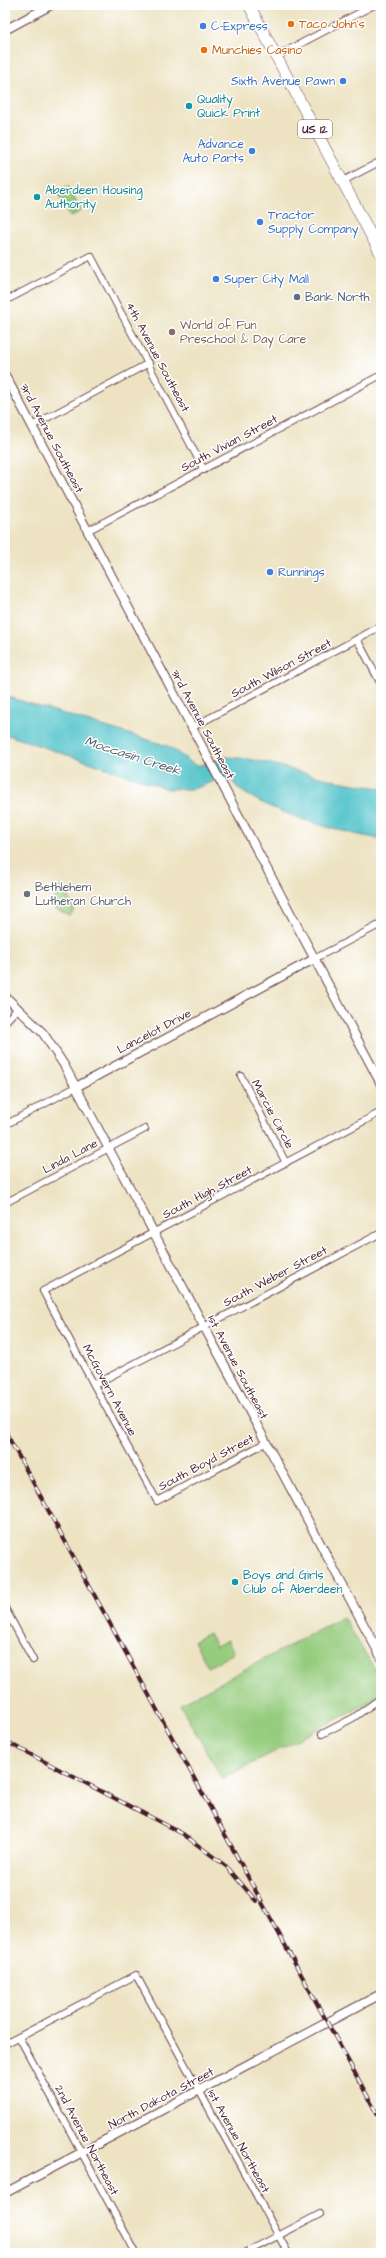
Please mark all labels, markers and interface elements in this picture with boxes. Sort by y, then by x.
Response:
place label: Taco John's [299,16,365,33]
place label: C-Express [211,18,268,35]
marker: Taco John's [286,19,296,29]
marker: C-Express [198,21,208,31]
place label: Munchies Casino [212,42,302,59]
marker: Munchies Casino [199,45,209,55]
place label: Sixth Avenue Pawn [231,73,335,90]
marker: Sixth Avenue Pawn [338,76,348,86]
place label: Quality Quick Print [197,91,260,122]
marker: Quality Quick Print [184,101,194,111]
road number: US 12 [298,120,332,138]
place label: Advance Auto Parts [183,136,244,167]
marker: Advance Auto Parts [247,146,257,156]
place label: Aberdeen Housing Authority [45,182,143,214]
marker: Aberdeen Housing Authority [32,192,42,202]
place label: Tractor Supply Company [268,207,359,239]
marker: Tractor Supply Company [255,217,265,227]
place label: Super City Mall [224,271,309,289]
marker: Super City Mall [211,274,221,284]
place label: Bank North [305,289,370,306]
marker: Bank North [292,292,302,302]
street label: 4th Avenue Southeast [121,299,194,415]
place label: World of Fun Preschool & Day Care [180,317,307,349]
marker: World of Fun Preschool & Day Care [167,327,177,337]
street label: 3rd Avenue Southeast [15,380,88,496]
street label: South Vivian Street [178,411,281,476]
place label: Runnings [278,564,325,582]
marker: Runnings [265,567,275,577]
street label: South Wilson Street [228,635,335,702]
street label: 3rd Avenue Southeast [166,666,239,782]
water label: Moccasin Creek [82,732,184,780]
place label: Bethlehem Lutheran Church [35,879,131,910]
marker: Bethlehem Lutheran Church [22,889,32,899]
street label: Lancelot Drive [114,1005,195,1058]
street label: Marcie Circle [247,1077,298,1152]
street label: Linda Lane [40,1135,101,1178]
street label: South High Street [159,1162,256,1224]
street label: South Weber Street [220,1242,330,1311]
street label: 1st Avenue Southeast [203,1312,272,1422]
street label: McGovern Avenue [78,1341,141,1440]
street label: South Boyd Street [155,1430,258,1496]
place label: Boys and Girls Club of Aberdeen [243,1567,342,1598]
marker: Boys and Girls Club of Aberdeen [230,1577,240,1587]
street label: North Dakota Street [105,2063,217,2133]
street label: 2nd Avenue Northeast [50,2082,123,2199]
street label: 1st Avenue Northeast [203,2086,274,2196]

